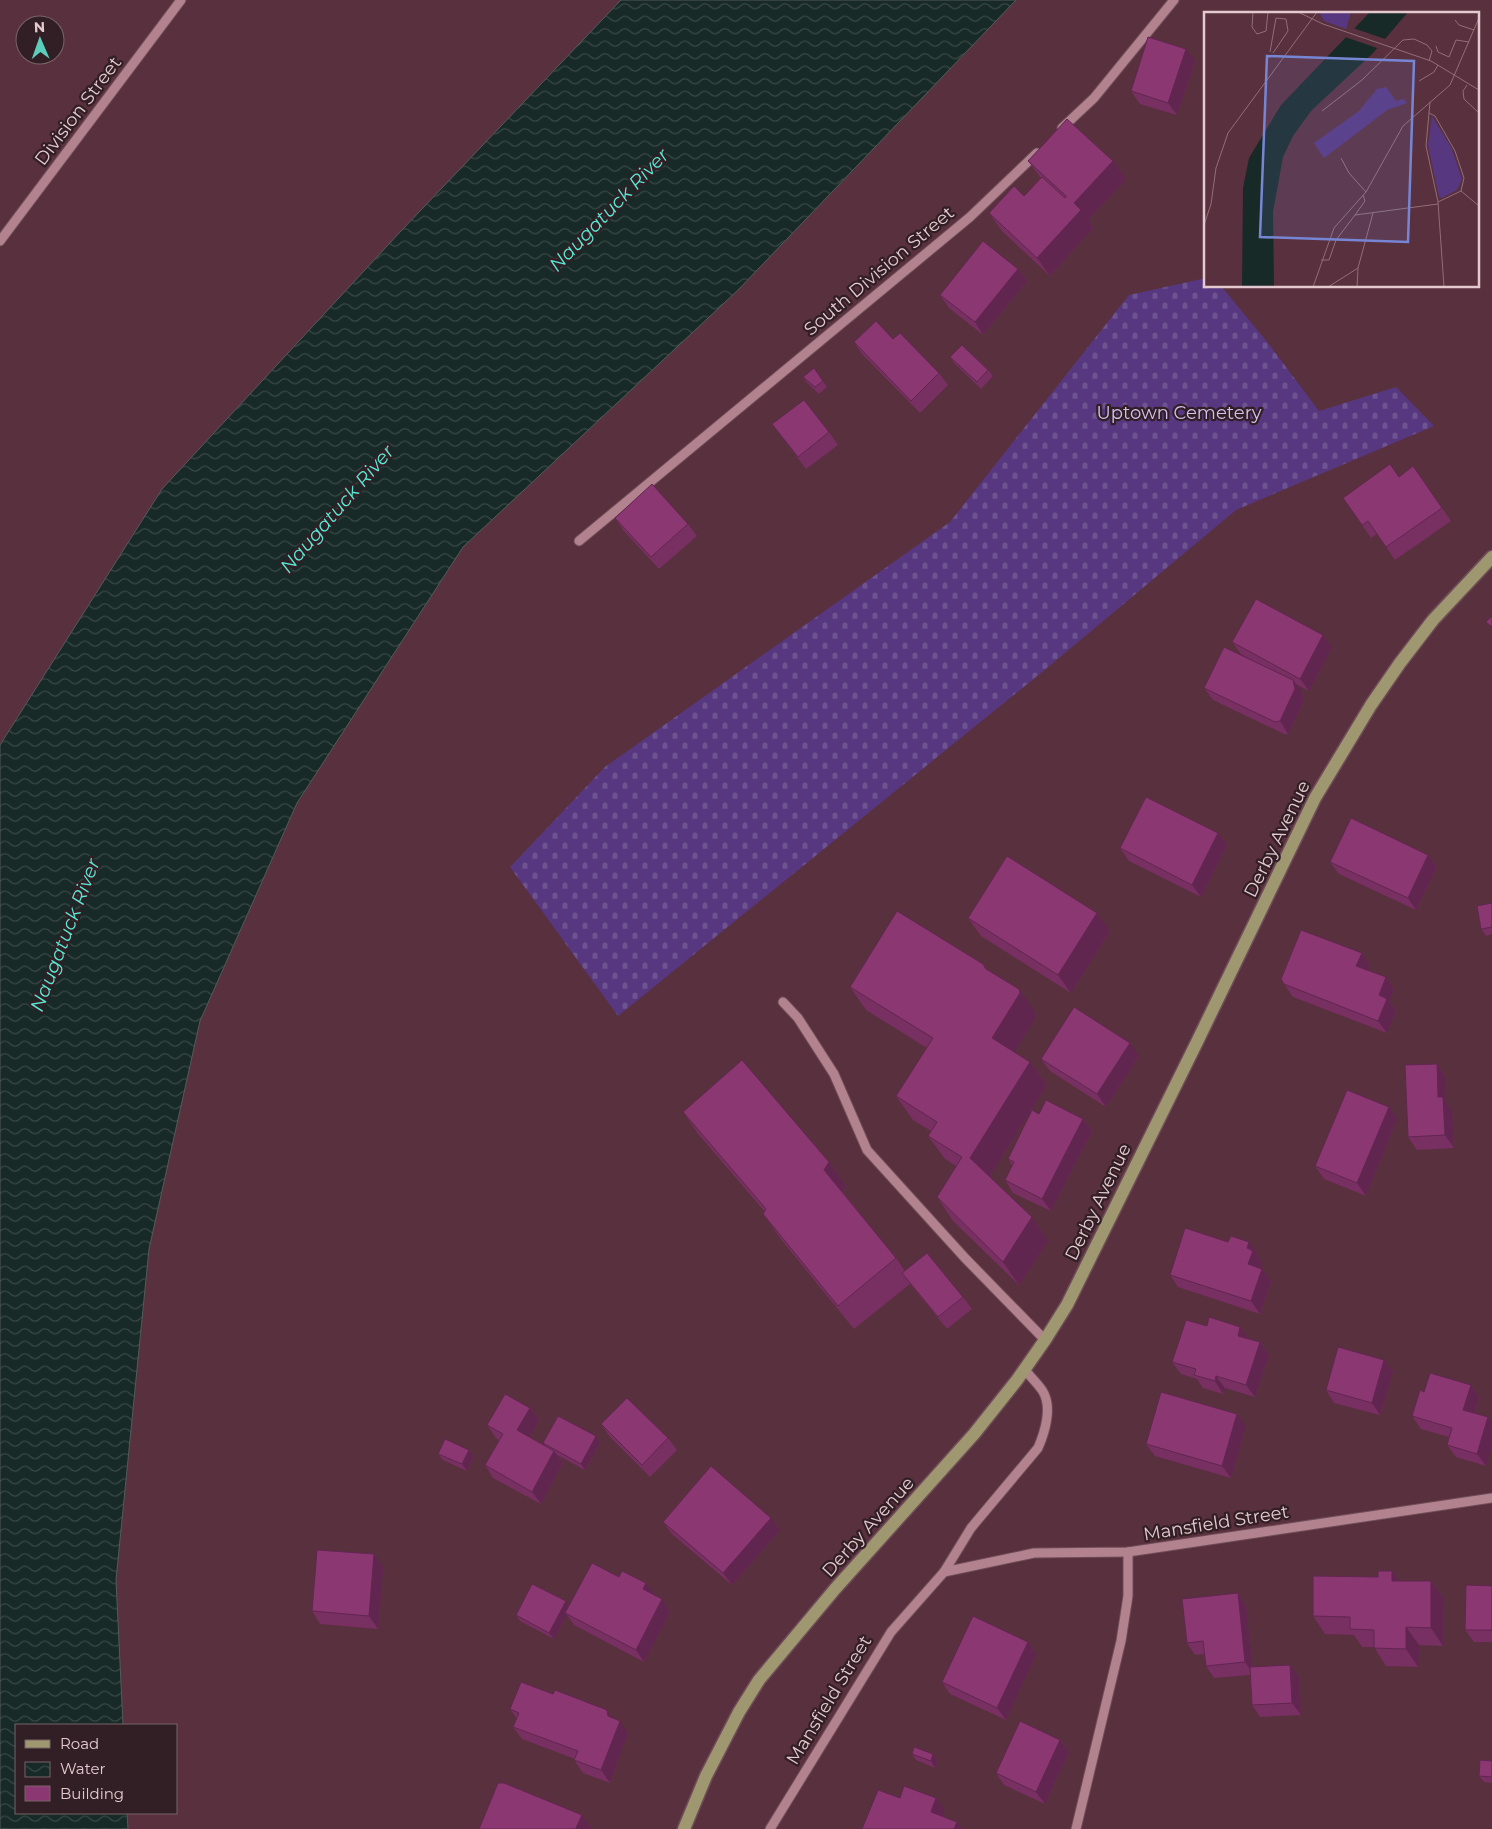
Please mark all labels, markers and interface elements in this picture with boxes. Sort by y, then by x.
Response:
inset map [1204,12,1480,288]
north arrow [15,15,65,65]
text: N [34,18,46,36]
street label: Division Street [30,52,126,170]
water label: Naugatuck River [544,143,674,276]
street label: South Division Street [799,202,959,340]
park label: Uptown Cemetery [1096,402,1262,424]
water label: Naugatuck River [275,440,399,578]
street label: Derby Avenue [1239,777,1315,901]
water label: Naugatuck River [25,855,105,1015]
street label: Derby Avenue [1060,1140,1136,1264]
street label: Derby Avenue [817,1472,919,1582]
street label: Mansfield Street [1142,1501,1290,1545]
street label: Mansfield Street [782,1631,876,1769]
legend [15,1724,178,1814]
text: Road [60,1734,99,1753]
text: Water [60,1759,106,1778]
text: Building [60,1784,124,1803]

